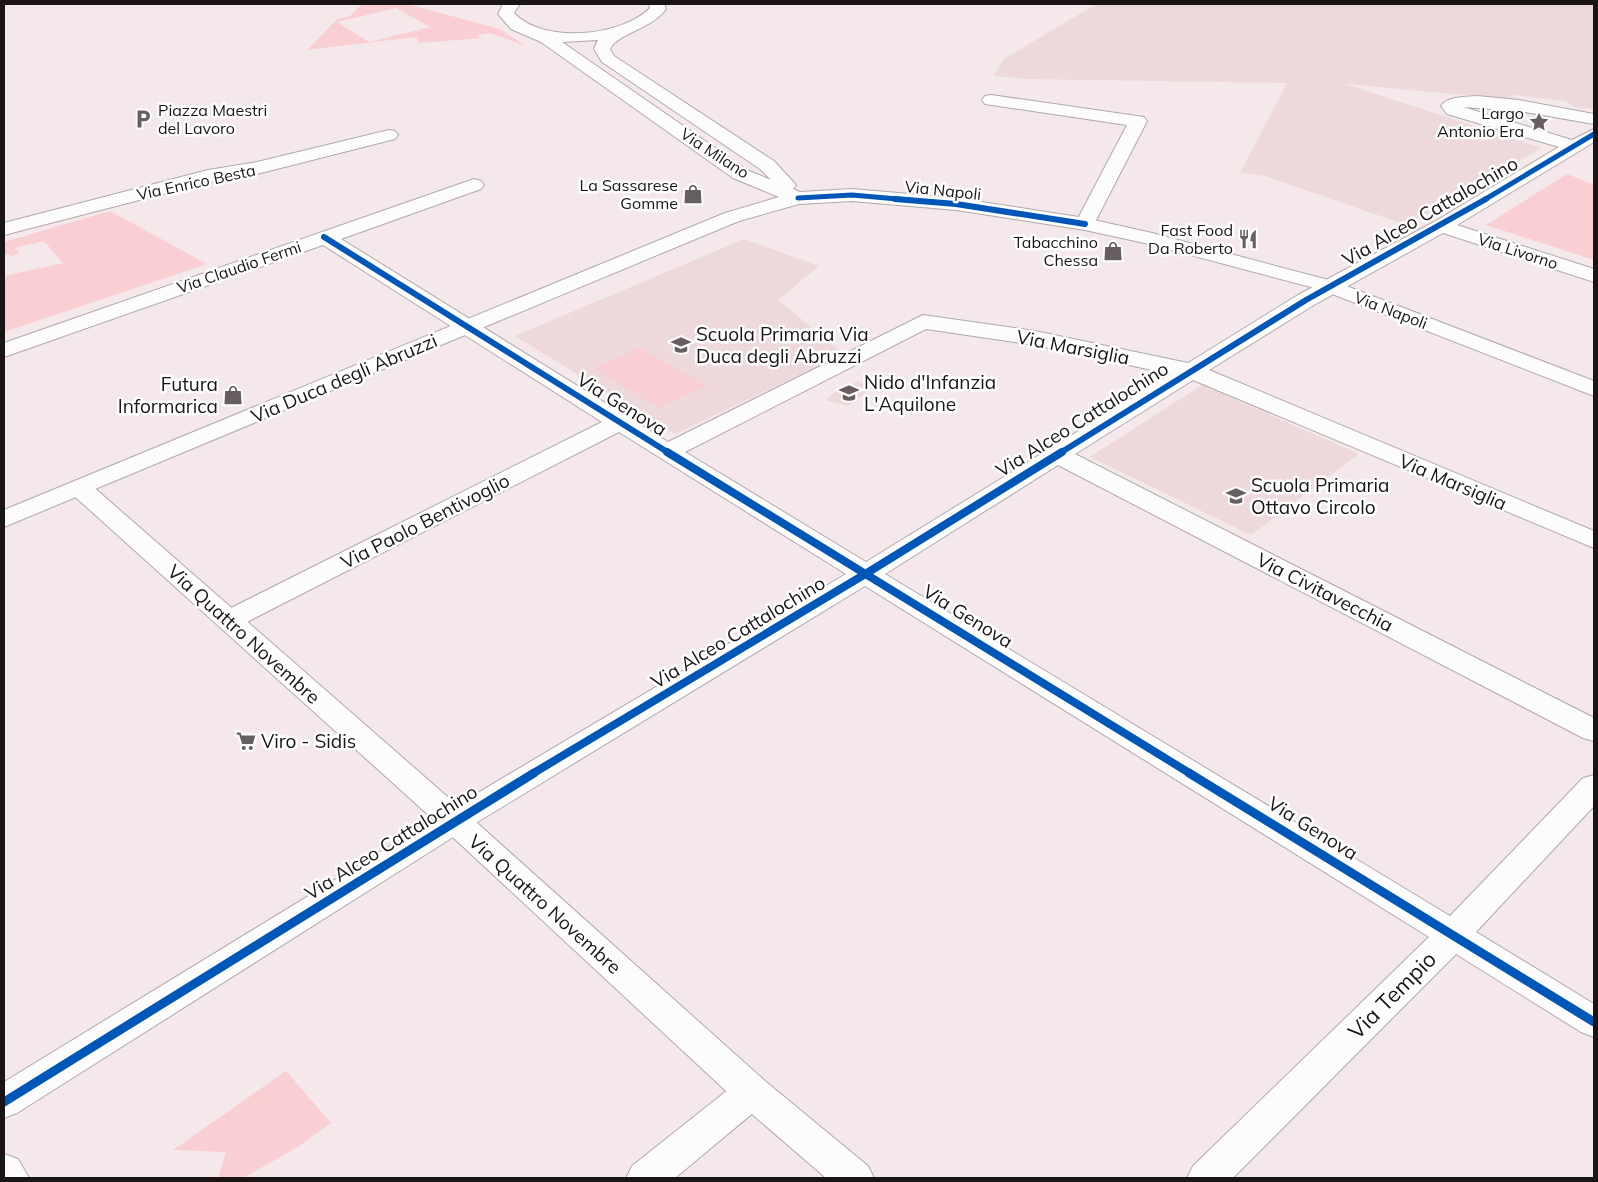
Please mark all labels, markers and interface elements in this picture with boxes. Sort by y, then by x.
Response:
place label: Piazza Maestri del Lavoro [158,100,267,138]
place label: Largo Antonio Era [1437,103,1524,141]
parking icon: Piazza Maestri del Lavoro [132,108,154,130]
place icon: Largo Antonio Era [1528,111,1550,133]
street label: Via Milano [677,123,753,183]
street label: Via Alceo Cattalochino [1338,151,1522,271]
street label: Via Enrico Besta [135,160,257,204]
place label: La Sassarese Gomme [579,175,678,213]
street label: Via Napoli [904,176,982,204]
shop icon: La Sassarese Gomme [682,183,704,205]
place label: Fast Food Da Roberto [1148,220,1233,258]
restaurant icon: Fast Food Da Roberto [1237,228,1259,250]
street label: Via Livorno [1475,229,1561,273]
place label: Tabacchino Chessa [1013,232,1098,270]
street label: Via Claudio Fermi [174,236,304,298]
shop icon: Tabacchino Chessa [1102,240,1124,262]
street label: Via Napoli [1352,287,1430,333]
place label: Scuola Primaria Via Duca degli Abruzzi [696,322,869,368]
street label: Via Marsiglia [1015,324,1131,370]
street label: Via Duca degli Abruzzi [247,328,441,428]
school or university icon: Scuola Primaria Via Duca degli Abruzzi [670,334,692,356]
street label: Via Alceo Cattalochino [991,356,1173,482]
street label: Via Genova [573,367,671,441]
place label: Nido d'Infanzia L'Aquilone [864,370,996,416]
place label: Futura Informarica [118,372,218,418]
school or university icon: Nido d'Infanzia L'Aquilone [838,382,860,404]
shop icon: Futura Informarica [222,384,244,406]
street label: Via Marsiglia [1396,449,1510,515]
street label: Via Paolo Bentivoglio [337,468,513,574]
place label: Scuola Primaria Ottavo Circolo [1251,473,1389,519]
school or university icon: Scuola Primaria Ottavo Circolo [1225,485,1247,507]
street label: Via Civitavecchia [1253,547,1397,637]
street label: Via Quattro Novembre [163,559,325,709]
street label: Via Alceo Cattalochino [647,570,829,694]
street label: Via Genova [919,579,1017,653]
place label: Viro - Sidis [261,729,356,753]
supermarket icon: Viro - Sidis [235,730,257,752]
street label: Via Alceo Cattalochino [300,779,482,905]
street label: Via Genova [1264,791,1362,865]
street label: Via Quattro Novembre [464,829,626,979]
street label: Via Tempio [1342,945,1442,1045]

